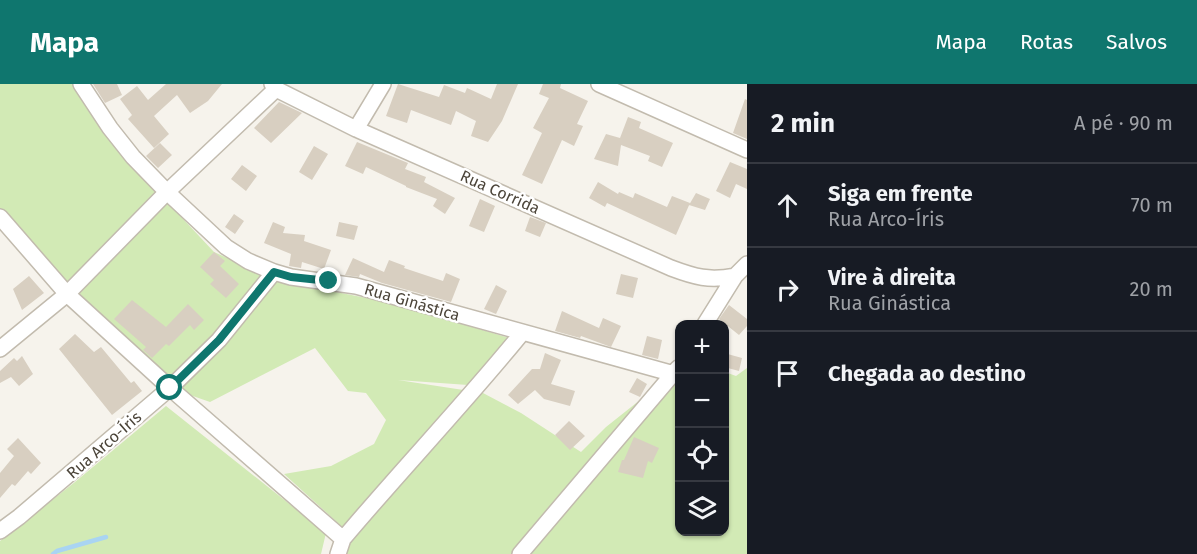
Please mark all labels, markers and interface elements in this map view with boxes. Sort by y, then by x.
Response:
text: Mapa [30,26,99,59]
text: Mapa [936,29,987,55]
text: Rotas [1020,29,1073,55]
text: Salvos [1106,29,1167,55]
text: 2 min [771,108,835,139]
text: A pé · 90 m [1074,111,1173,135]
street label: Rua Corrida [457,166,543,218]
text: Siga em frente [828,180,973,207]
icon: ahead [771,189,804,222]
text: 70 m [1131,193,1173,217]
text: Rua Arco-Íris [828,207,944,231]
text: Vire à direita [828,264,956,291]
route end [315,267,341,293]
icon: right [771,273,804,306]
text: 20 m [1130,277,1173,301]
street label: Rua Ginástica [362,279,462,325]
text: Rua Ginástica [828,291,951,315]
map controls [675,320,729,536]
button: + [675,320,729,374]
icon: arrive [771,357,804,390]
text: Chegada ao destino [828,360,1026,387]
route start [156,374,182,400]
button: − [675,374,729,428]
street label: Rua Arco-Íris [62,407,145,483]
button: locate [675,428,729,482]
button: layers [675,482,729,536]

